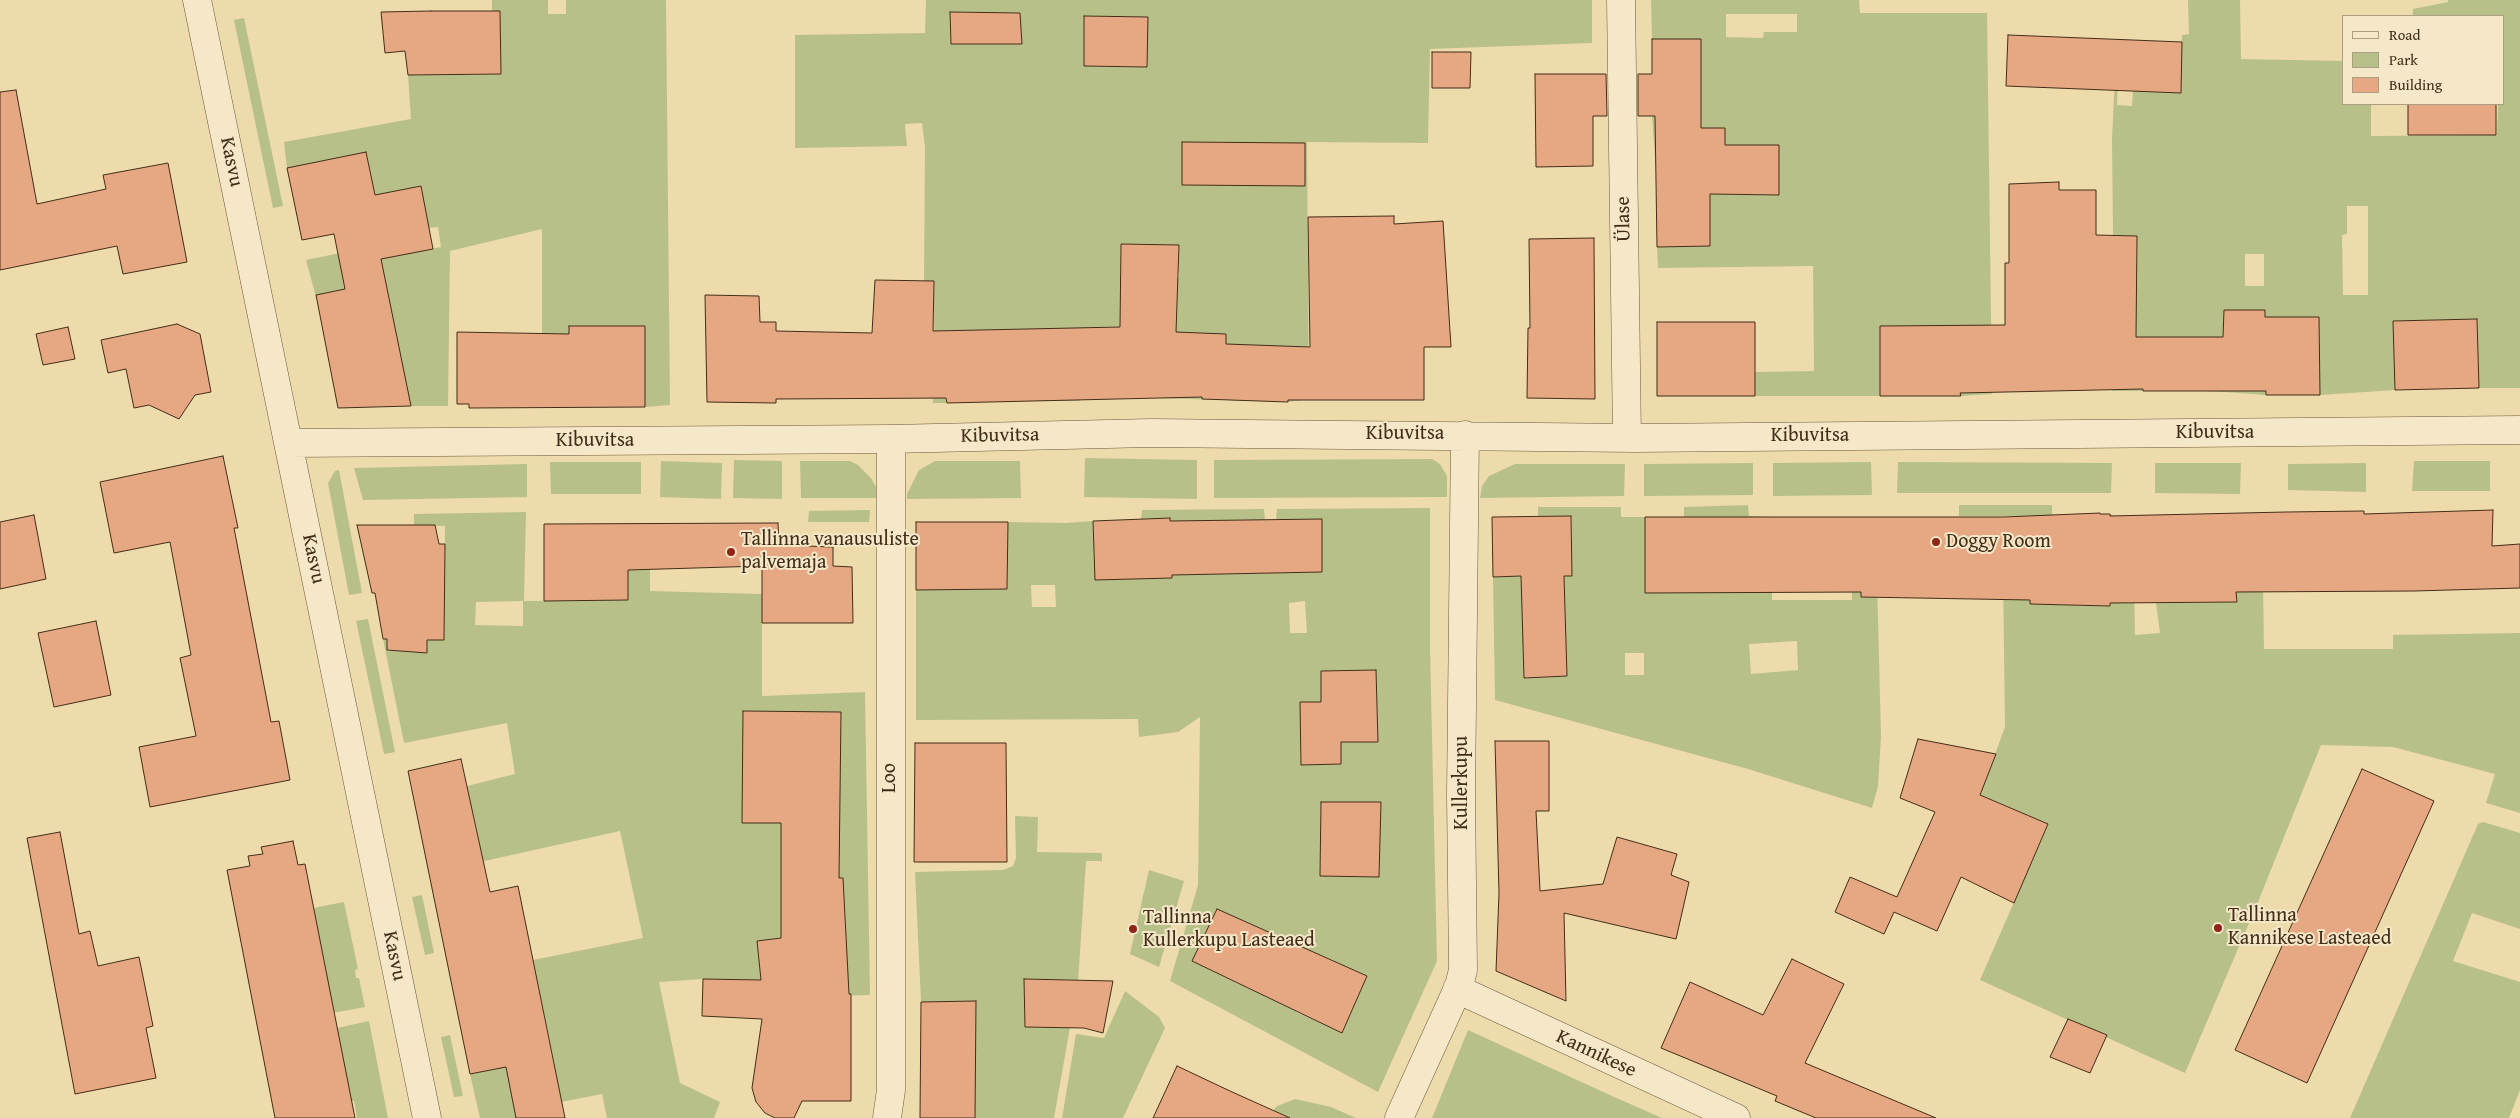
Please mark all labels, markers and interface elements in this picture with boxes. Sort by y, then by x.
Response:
legend [2342,15,2505,105]
text: Road [2389,24,2420,45]
text: Park [2389,49,2418,70]
text: Building [2389,74,2442,95]
street label: Kasvu [214,135,248,189]
street label: Ülase [1612,196,1636,242]
street label: Kibuvitsa [2176,421,2254,445]
street label: Kibuvitsa [1366,422,1444,446]
street label: Kibuvitsa [960,423,1040,449]
street label: Kibuvitsa [1771,424,1849,448]
street label: Kibuvitsa [556,429,634,453]
place label: Tallinna vanausuliste palvemaja [741,528,919,575]
place label: Doggy Room [1946,530,2051,554]
street label: Kasvu [296,532,330,586]
marker: Doggy Room [1930,536,1942,548]
marker: Tallinna vanausuliste palvemaja [725,546,737,558]
street label: Kullerkupu [1450,736,1474,830]
street label: Loo [878,763,902,793]
place label: Tallinna Kannikese Lasteaed [2228,904,2391,951]
place label: Tallinna Kullerkupu Lasteaed [1143,906,1315,953]
marker: Tallinna Kannikese Lasteaed [2212,922,2224,934]
marker: Tallinna Kullerkupu Lasteaed [1127,923,1139,935]
street label: Kasvu [377,929,411,983]
street label: Kannikese [1552,1025,1640,1083]

